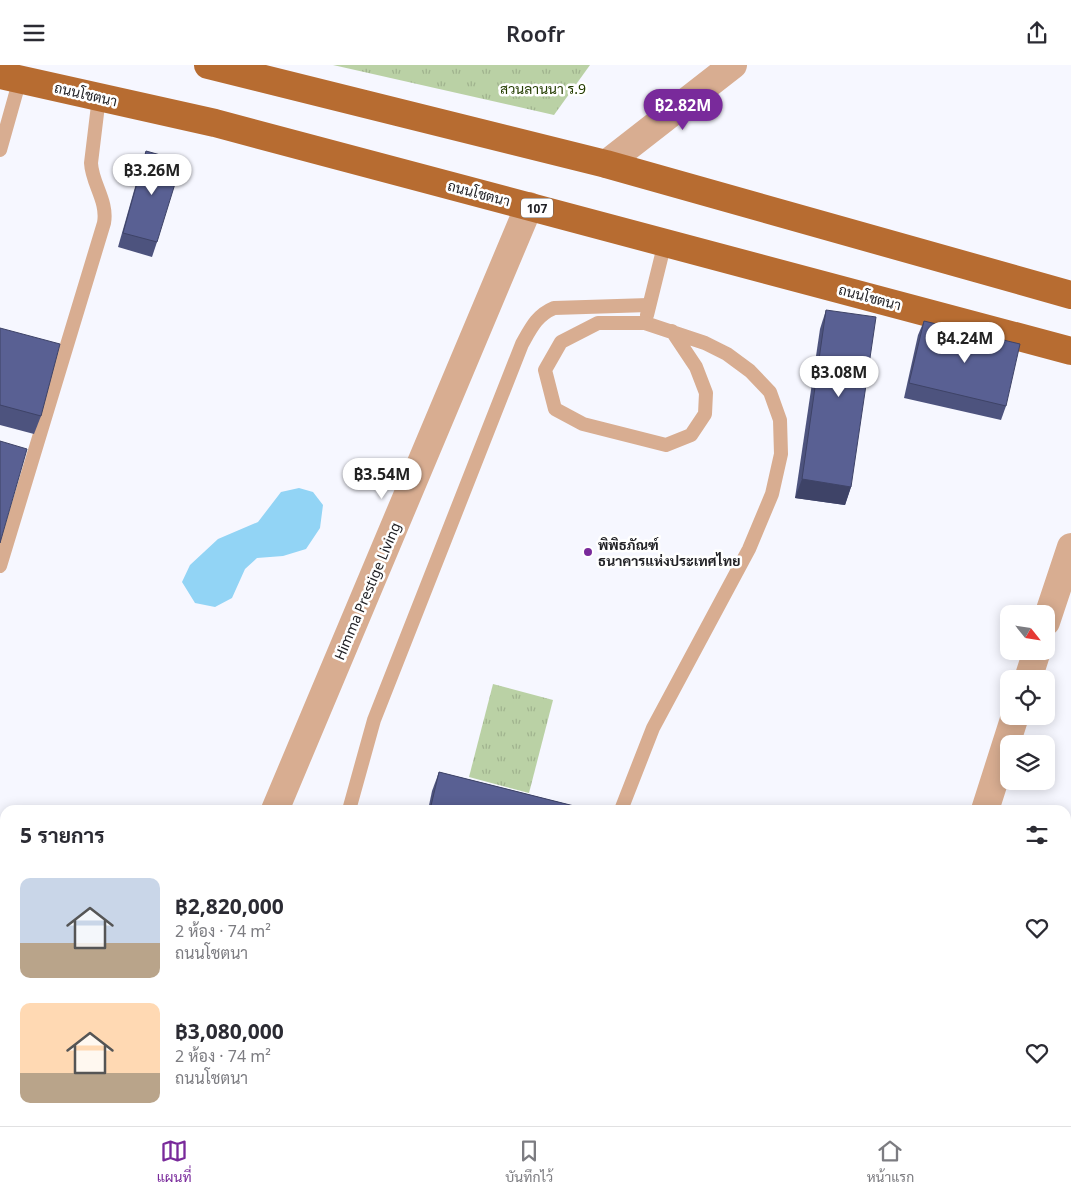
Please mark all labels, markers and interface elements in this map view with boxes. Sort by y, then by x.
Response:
text: Roofr [506,18,565,48]
icon: menu [20,19,48,47]
icon: share [1023,19,1051,47]
street label: ถนนโชตนา [53,78,119,110]
park label: สวนลานนา ร.9 [500,79,586,98]
pin: ฿2.82M [642,88,724,131]
text: ฿2.82M [655,94,711,116]
pin: ฿3.26M [111,153,193,196]
text: ฿3.26M [124,159,180,181]
street label: ถนนโชตนา [446,176,512,210]
road number: 107 [521,199,553,217]
street label: ถนนโชตนา [837,280,903,314]
pin: ฿4.24M [924,321,1006,364]
text: ฿4.24M [937,327,993,349]
pin: ฿3.08M [798,355,880,398]
text: ฿3.08M [811,361,867,383]
pin: ฿3.54M [341,457,423,500]
text: ฿3.54M [354,463,410,485]
street label: Himma Prestige Living [329,519,405,663]
place label: พิพิธภัณฑ์ ธนาคารแห่งประเทศไทย [598,535,740,570]
marker: พิพิธภัณฑ์ ธนาคารแห่งประเทศไทย [582,546,594,558]
north arrow [1000,605,1055,660]
map controls [1000,605,1055,790]
button: locate [1000,670,1055,725]
button: layers [1000,735,1055,790]
text: 5 รายการ [20,821,105,849]
icon: filters [1023,821,1051,849]
text: ฿2,820,000 [175,892,284,920]
icon: home [60,898,120,958]
icon: heart [1023,914,1051,942]
text: 2 ห้อง · 74 m² [175,920,271,942]
text: ถนนโชตนา [175,942,248,964]
text: ฿3,080,000 [175,1017,284,1045]
icon: home [60,1023,120,1083]
icon: heart [1023,1039,1051,1067]
text: 2 ห้อง · 74 m² [175,1045,271,1067]
text: ถนนโชตนา [175,1067,248,1089]
tab: แผนที่ [157,1137,192,1186]
tab: บันทึกไว้ [505,1137,553,1186]
tab: หน้าแรก [867,1137,914,1186]

